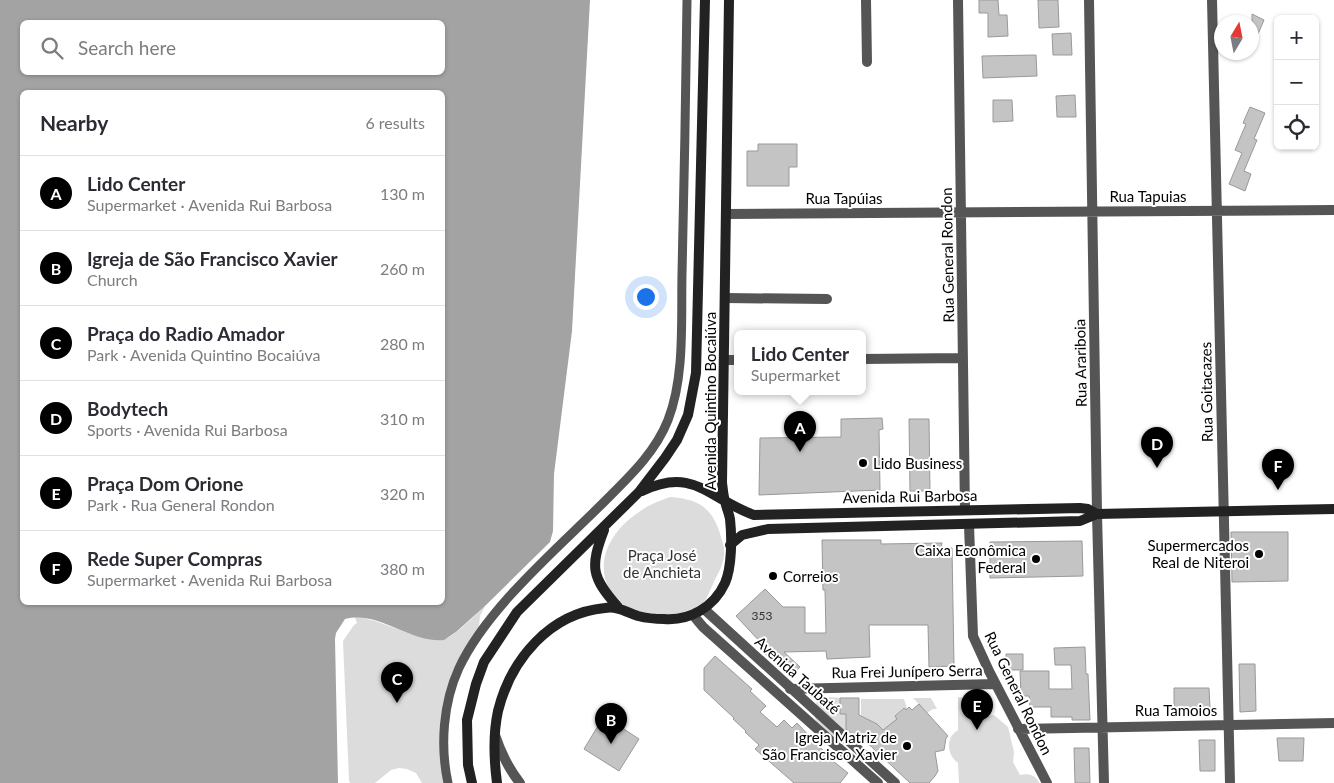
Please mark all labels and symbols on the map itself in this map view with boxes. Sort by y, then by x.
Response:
north arrow [1214,15,1259,60]
street label: Rua General Rondon [937,187,957,323]
street label: Rua Tapuias [1109,187,1187,205]
street label: Rua Tapúias [805,189,883,207]
your location [633,284,659,310]
street label: Avenida Quintino Bocaiúva [701,312,719,490]
street label: Rua Arariboia [1070,319,1090,407]
street label: Rua Goitacazes [1196,342,1216,442]
pin: A [784,411,816,452]
pin: D [1141,427,1173,468]
pin: F [1262,449,1294,490]
place label: Lido Business [873,454,962,472]
marker: Lido Business [857,457,869,469]
street label: Avenida Rui Barbosa [842,486,978,506]
place label: Supermercados Real de Niteroi [1147,536,1249,571]
place label: Caixa Econômica Federal [915,541,1026,576]
park label: Praça José de Anchieta [623,546,701,581]
marker: Supermercados Real de Niteroi [1253,548,1265,560]
marker: Caixa Econômica Federal [1030,553,1042,565]
place label: Correios [783,567,839,585]
marker: Correios [767,570,779,582]
house number: 353 [752,608,772,623]
street label: Rua General Rondon [981,628,1057,758]
street label: Avenida Taubaté [752,632,844,718]
street label: Rua Frei Junípero Serra [831,661,983,681]
pin: C [381,662,413,703]
pin: E [961,689,993,730]
street label: Rua Tamoios [1135,701,1217,719]
pin: B [595,703,627,744]
place label: Igreja Matriz de São Francisco Xavier [762,728,898,763]
marker: Igreja Matriz de São Francisco Xavier [901,740,913,752]

